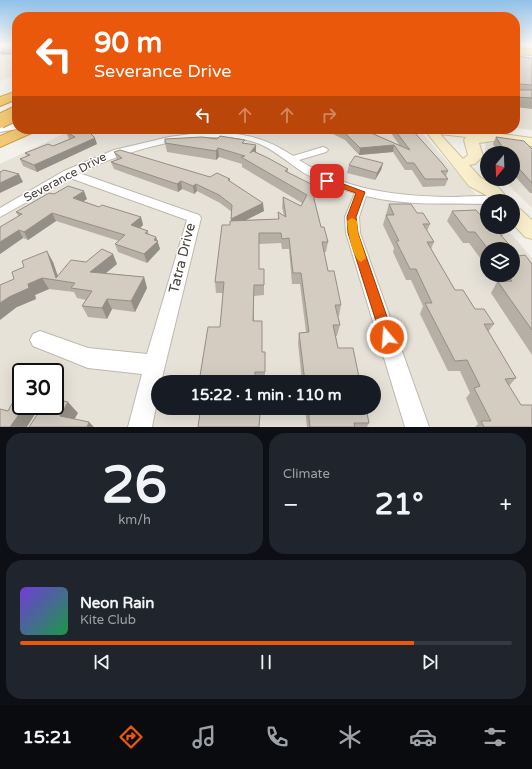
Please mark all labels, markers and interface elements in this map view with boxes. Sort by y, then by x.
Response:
text: 90 m [94,26,162,60]
icon: left [28,28,80,80]
text: Severance Drive [94,60,231,82]
icon: left [192,104,214,126]
icon: ahead [234,104,256,126]
icon: ahead [276,104,298,126]
icon: right [318,104,340,126]
north arrow [480,146,520,186]
map controls [480,146,520,282]
street label: Severance Drive [21,149,109,205]
pin [310,164,344,198]
icon: arrive [316,170,338,192]
button: sound [480,194,520,234]
street label: Tatra Drive [165,221,199,295]
button: layers [480,242,520,282]
position arrow [366,316,408,358]
speed limit sign: 30 [12,363,64,415]
text: 15:22 · 1 min · 110 m [191,386,341,404]
text: 26 [102,454,167,517]
text: Climate [283,466,330,482]
text: 21° [375,486,424,523]
text: − [283,492,299,518]
text: + [500,492,512,518]
text: km/h [118,512,151,528]
text: Neon Rain [80,594,154,612]
text: Kite Club [80,612,136,628]
icon: previous [91,651,113,673]
icon: pause [255,651,277,673]
icon: next [419,651,441,673]
icon: directions [117,723,145,751]
icon: music [190,723,218,751]
icon: phone [263,723,291,751]
icon: climate [336,723,364,751]
icon: car [409,723,437,751]
icon: filters [481,723,509,751]
text: 15:21 [22,726,72,748]

